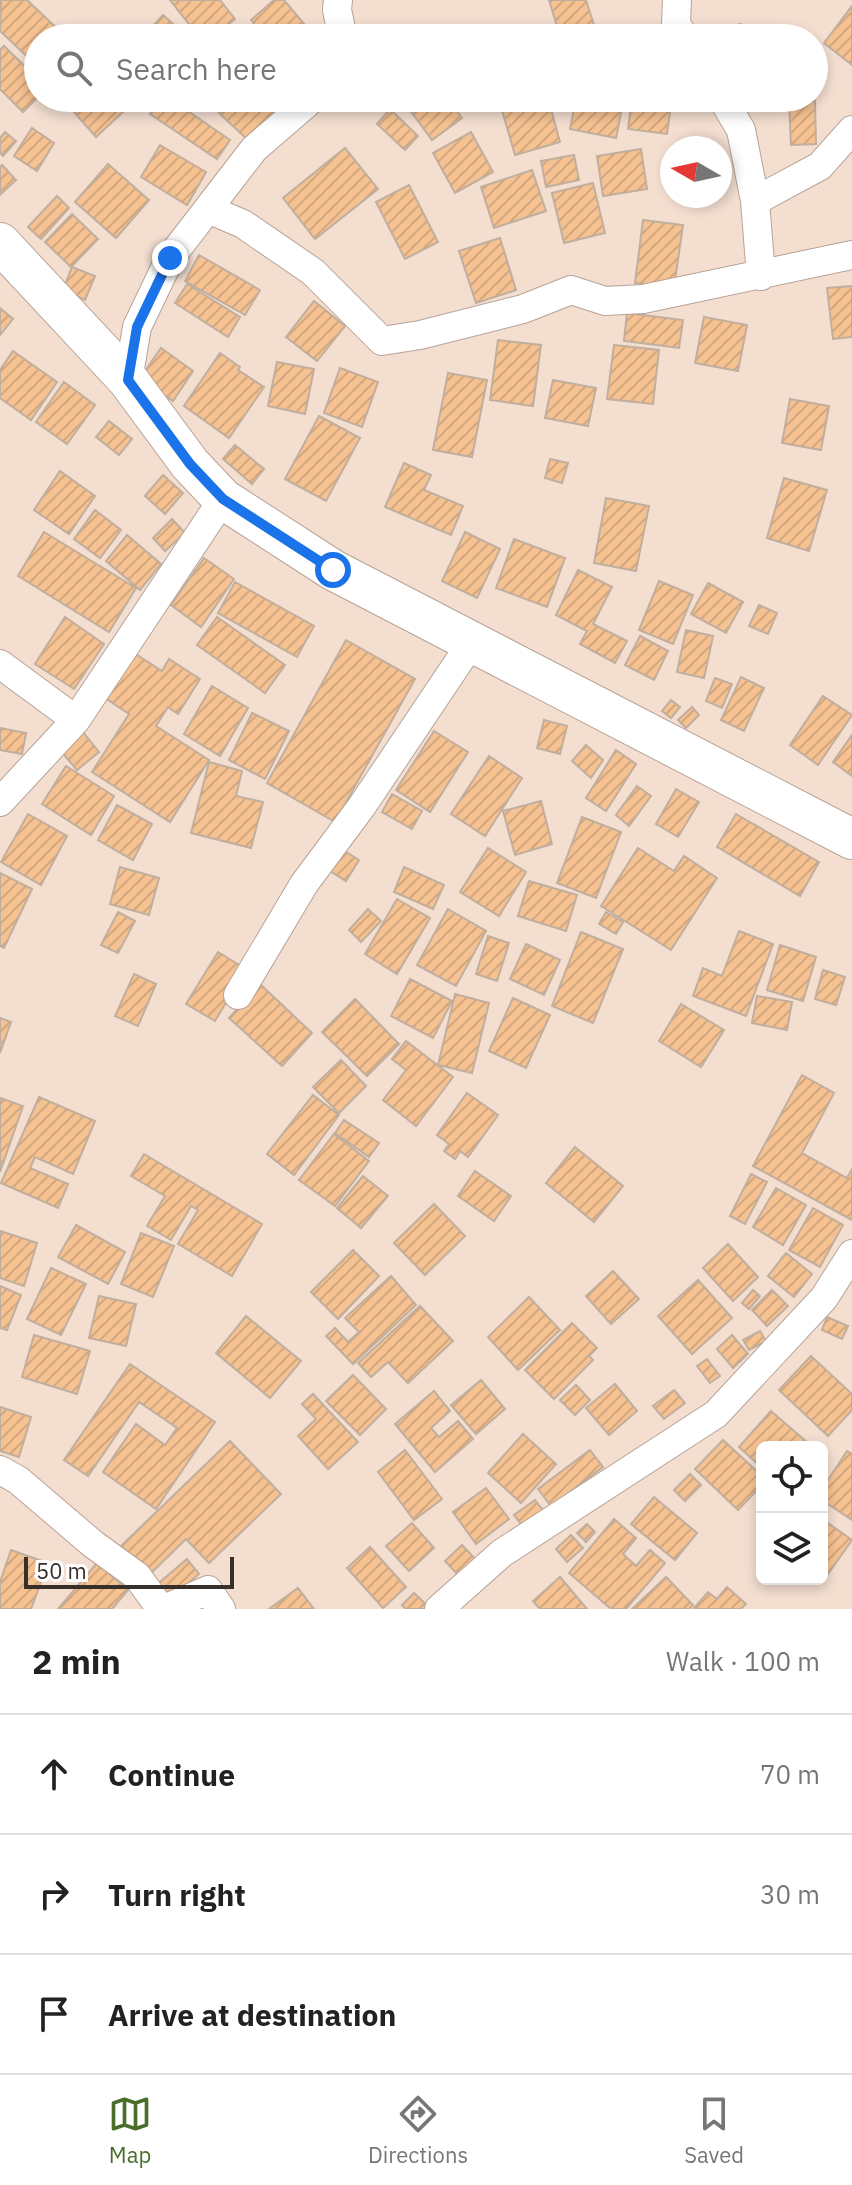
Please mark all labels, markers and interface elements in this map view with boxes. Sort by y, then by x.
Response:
search box [24,24,828,112]
icon: search [52,46,96,90]
text: Search here [116,49,277,88]
north arrow [660,136,732,208]
route end [152,240,188,276]
route start [315,552,351,588]
map controls [756,1441,828,1585]
button: locate [756,1441,828,1513]
button: layers [756,1513,828,1585]
scale bar [24,1553,234,1589]
text: 50 m [36,1556,87,1585]
text: 2 min [32,1639,121,1683]
text: Walk · 100 m [666,1644,820,1678]
icon: ahead [32,1752,76,1796]
text: Continue [108,1755,235,1794]
text: 70 m [760,1757,820,1791]
icon: right [32,1872,76,1916]
text: Turn right [108,1875,246,1914]
text: 30 m [760,1877,820,1911]
icon: arrive [32,1992,76,2036]
text: Arrive at destination [108,1995,396,2034]
tab: Map [108,2092,152,2169]
tab: Directions [368,2092,468,2169]
tab: Saved [684,2092,744,2169]

